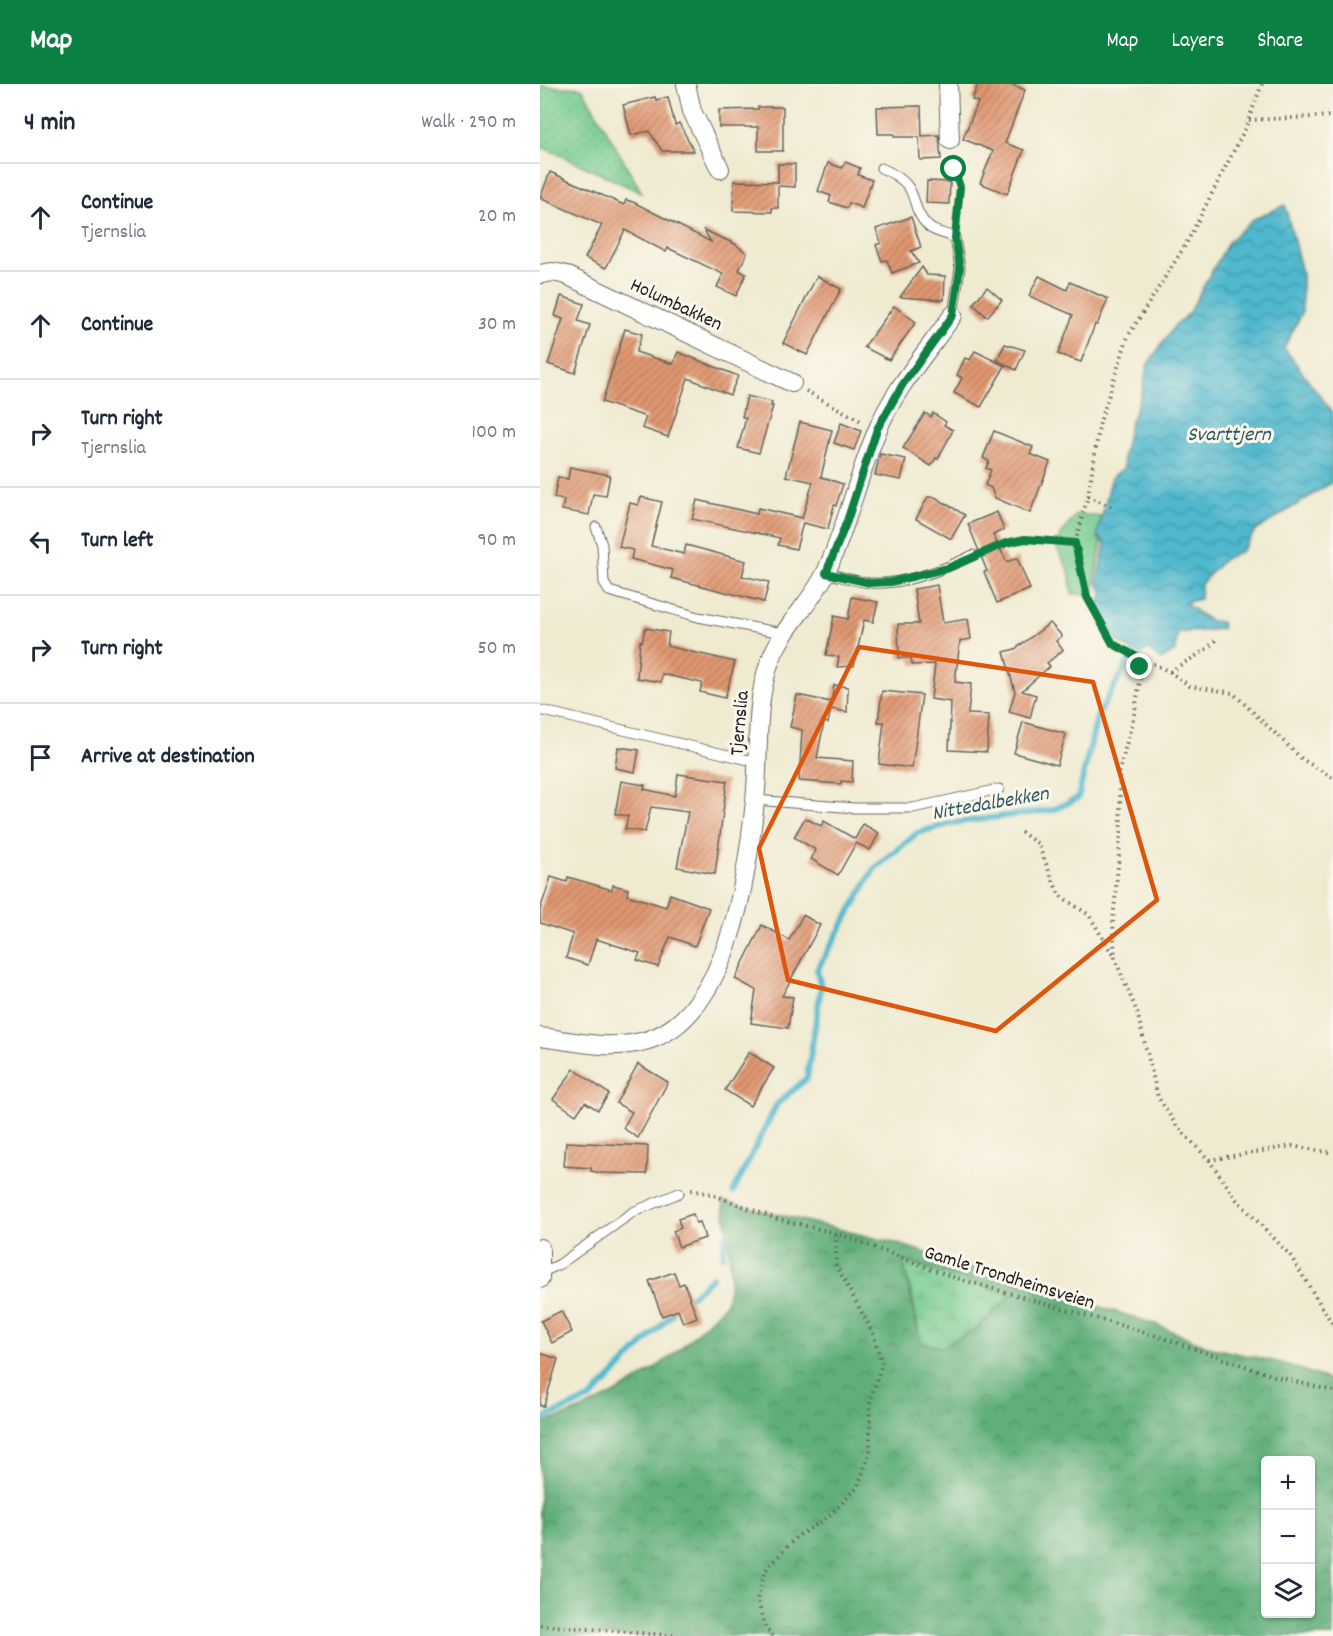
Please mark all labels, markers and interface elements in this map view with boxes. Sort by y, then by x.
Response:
text: Map [30,22,72,62]
text: Map [1107,27,1138,57]
text: Layers [1171,27,1224,57]
text: Share [1257,27,1303,57]
text: 4 min [24,105,75,142]
text: Walk · 290 m [421,109,516,137]
route start [940,155,966,181]
text: Continue [81,188,153,219]
icon: ahead [24,201,57,234]
text: 20 m [478,203,516,231]
text: Tjernslia [81,219,146,247]
street label: Holumbakken [625,272,726,339]
icon: ahead [24,309,57,342]
text: Continue [81,310,153,341]
text: 30 m [478,311,516,339]
text: Turn right [81,404,163,435]
icon: right [24,417,57,450]
text: 100 m [472,419,516,447]
water label: Svarttjern [1187,421,1272,451]
text: Tjernslia [81,435,146,463]
icon: left [24,525,57,558]
text: Turn left [81,526,153,557]
text: 90 m [478,527,516,555]
icon: right [24,633,57,666]
text: Turn right [81,634,163,665]
text: 50 m [478,635,516,663]
route end [1126,653,1152,679]
street label: Tjernslia [724,689,758,757]
icon: arrive [24,741,57,774]
text: Arrive at destination [81,742,255,773]
water label: Nittedalbekken [930,780,1053,830]
street label: Gamle Trondheimsveien [920,1240,1098,1318]
map controls [1261,1456,1315,1618]
button: + [1261,1456,1315,1510]
button: − [1261,1510,1315,1564]
button: layers [1261,1564,1315,1618]

